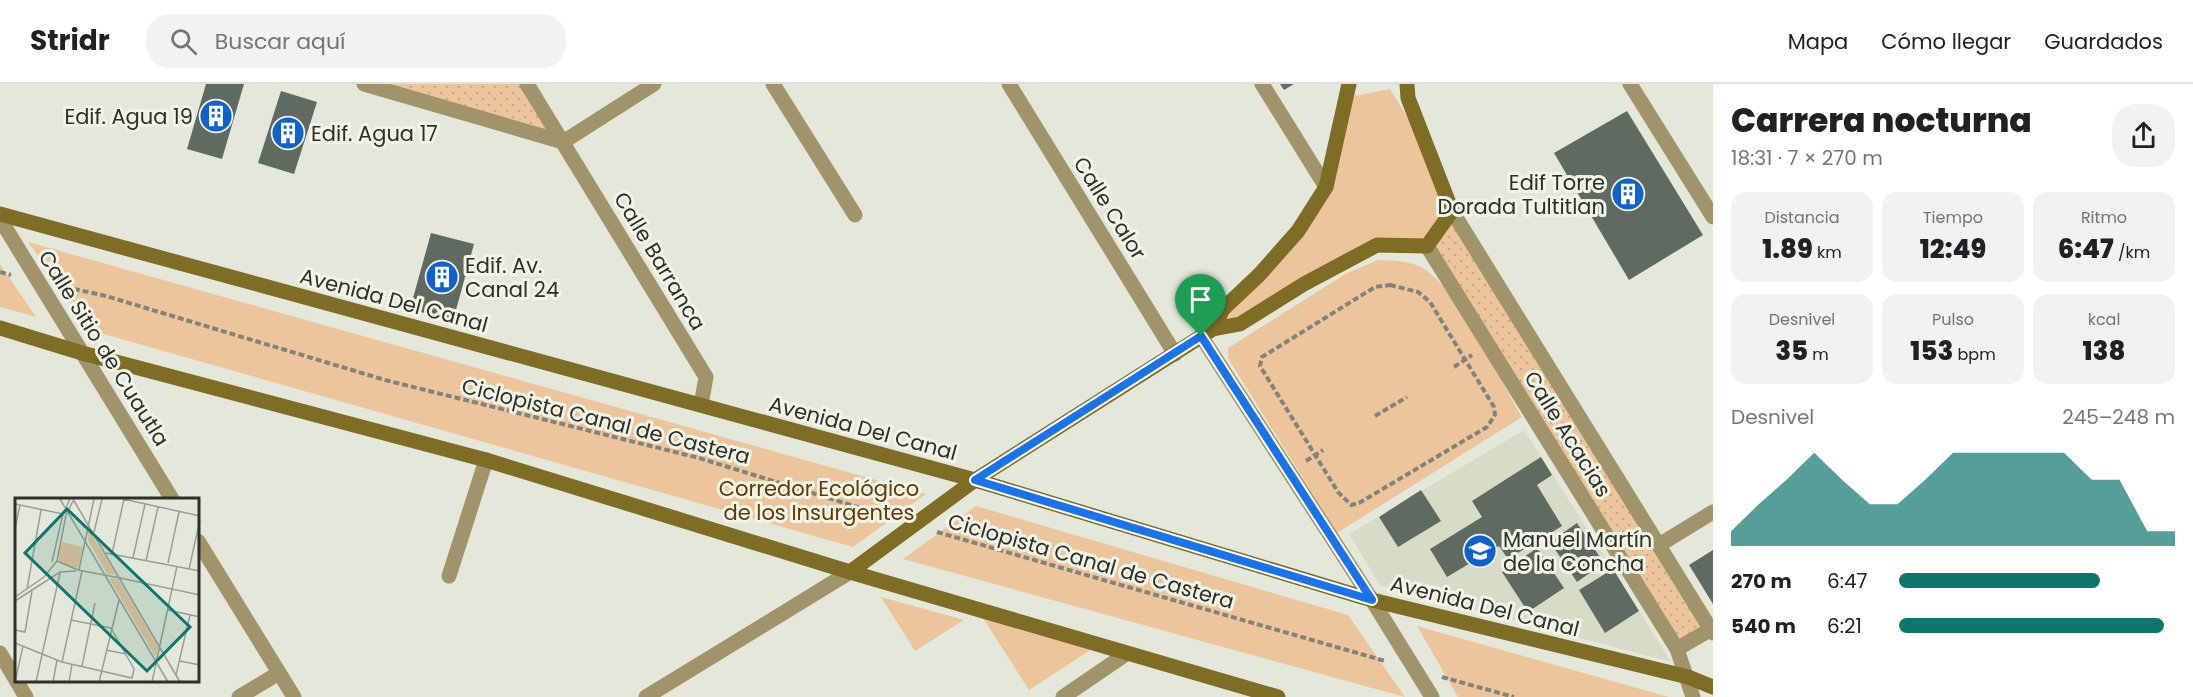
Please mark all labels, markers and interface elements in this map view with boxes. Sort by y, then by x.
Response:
search box [146,14,566,68]
text: Stridr [30,21,110,60]
icon: search [167,25,200,58]
text: Buscar aquí [215,26,345,57]
text: Mapa [1788,27,1848,56]
text: Cómo llegar [1881,27,2011,56]
text: Guardados [2044,27,2163,56]
text: Carrera nocturna [1731,97,2032,144]
building icon: Edif. Agua 19 [198,98,234,134]
place label: Edif. Agua 19 [64,102,193,131]
button: share [2112,104,2175,167]
building icon: Edif. Agua 17 [270,115,306,151]
place label: Edif. Agua 17 [311,119,438,148]
text: 18:31 · 7 × 270 m [1731,144,1883,172]
street label: Calle Calor [1067,151,1153,265]
place label: Edif Torre Dorada Tultitlan [1437,168,1605,221]
building icon: Edif Torre Dorada Tultitlan [1610,176,1646,212]
street label: Calle Barranca [607,186,713,336]
text: Distancia [1765,206,1839,229]
text: Tiempo [1923,206,1983,229]
text: Ritmo [2081,206,2127,229]
text: 1.89 [1762,231,1813,267]
text: 12:49 [1920,231,1986,267]
text: 6:47 [2058,231,2114,267]
text: km [1813,241,1842,264]
text: /km [2114,241,2150,264]
street label: Calle Sitio de Cuautla [32,245,176,451]
place label: Edif. Av. Canal 24 [465,251,559,304]
building icon: Edif. Av. Canal 24 [424,259,460,295]
street label: Avenida Del Canal [297,261,491,339]
pin [1175,274,1226,336]
icon: arrive [1184,283,1217,316]
text: Desnivel [1769,308,1835,331]
text: Pulso [1932,308,1974,331]
text: kcal [2088,308,2120,331]
text: 35 [1775,333,1808,369]
text: 153 [1910,333,1953,369]
text: 138 [2083,333,2125,369]
text: m [1808,343,1829,366]
text: bpm [1953,343,1996,366]
street label: Calle Acacias [1518,365,1618,503]
street label: Ciclopista Canal de Castera [459,371,753,471]
street label: Avenida Del Canal [766,389,960,467]
text: Desnivel [1731,403,1814,431]
text: 245–248 m [2062,403,2175,431]
park label: Corredor Ecológico de los Insurgentes [719,474,919,527]
inset map [15,498,200,682]
street label: Ciclopista Canal de Castera [945,506,1237,616]
place label: Manuel Martín de la Concha [1503,525,1652,578]
school or university icon: Manuel Martín de la Concha [1462,533,1498,569]
text: 270 m [1731,567,1792,595]
text: 6:47 [1827,567,1867,595]
street label: Avenida Del Canal [1388,569,1582,643]
text: 540 m [1731,612,1796,640]
text: 6:21 [1827,612,1862,640]

